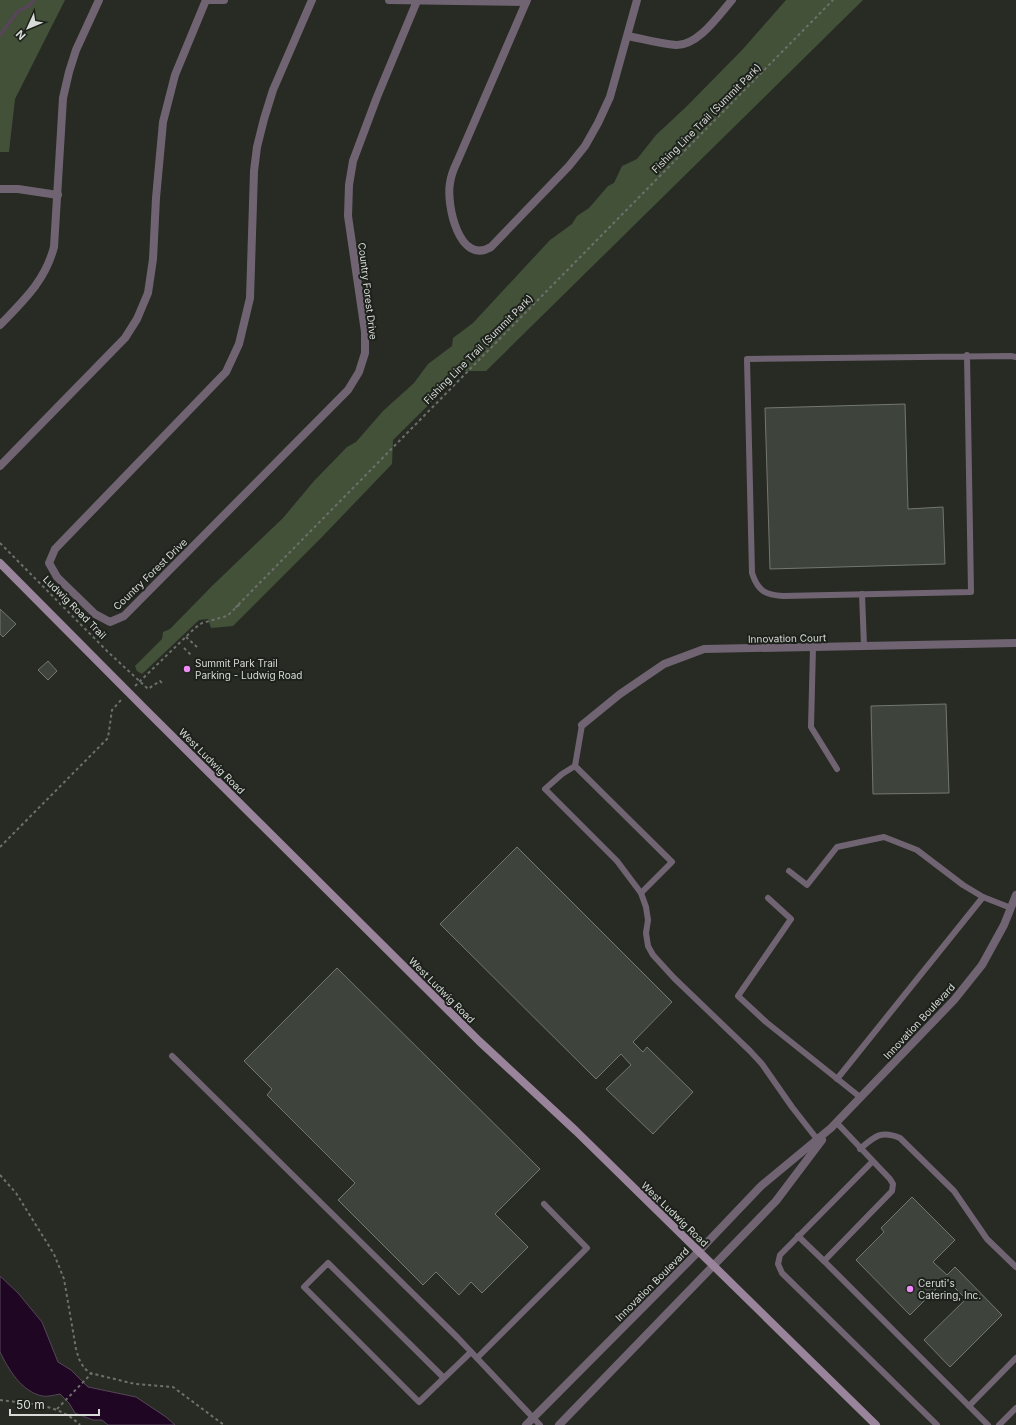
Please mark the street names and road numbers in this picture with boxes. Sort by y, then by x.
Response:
street label: Fishing Line Trail (Summit Park) [649,61,763,175]
street label: Country Forest Drive [356,242,380,340]
street label: Fishing Line Trail (Summit Park) [421,292,535,406]
street label: Country Forest Drive [111,536,189,612]
street label: Ludwig Road Trail [41,573,109,641]
street label: Innovation Court [748,631,827,645]
street label: West Ludwig Road [177,726,247,796]
street label: West Ludwig Road [407,955,477,1025]
street label: Innovation Boulevard [881,981,957,1061]
street label: West Ludwig Road [639,1179,711,1249]
street label: Innovation Boulevard [613,1245,691,1323]

